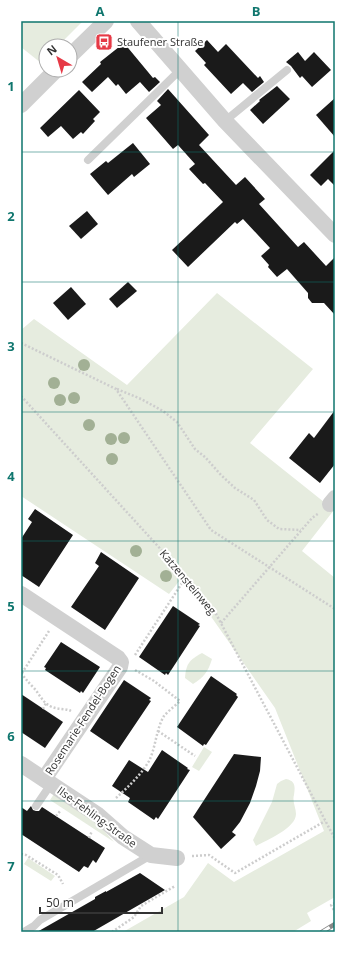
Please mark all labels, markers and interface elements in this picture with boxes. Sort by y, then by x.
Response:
text: A [96,2,105,20]
text: B [252,2,261,20]
bus stop icon: Staufener Straße [94,32,114,52]
place label: Staufener Straße [117,34,204,49]
north arrow [38,38,78,78]
text: N [43,41,60,58]
text: 1 [7,77,15,95]
text: 2 [7,207,15,225]
text: 3 [7,337,15,355]
text: 4 [7,467,15,485]
street label: Katzensteinweg [157,546,220,617]
text: 5 [7,597,15,615]
street label: Rosemarie-Fendel-Bogen [41,662,124,778]
text: 6 [7,727,15,745]
street label: Ilse-Fehling-Straße [55,783,140,851]
text: 7 [7,857,15,875]
scale bar [40,889,162,915]
text: 50 m [46,894,74,911]

